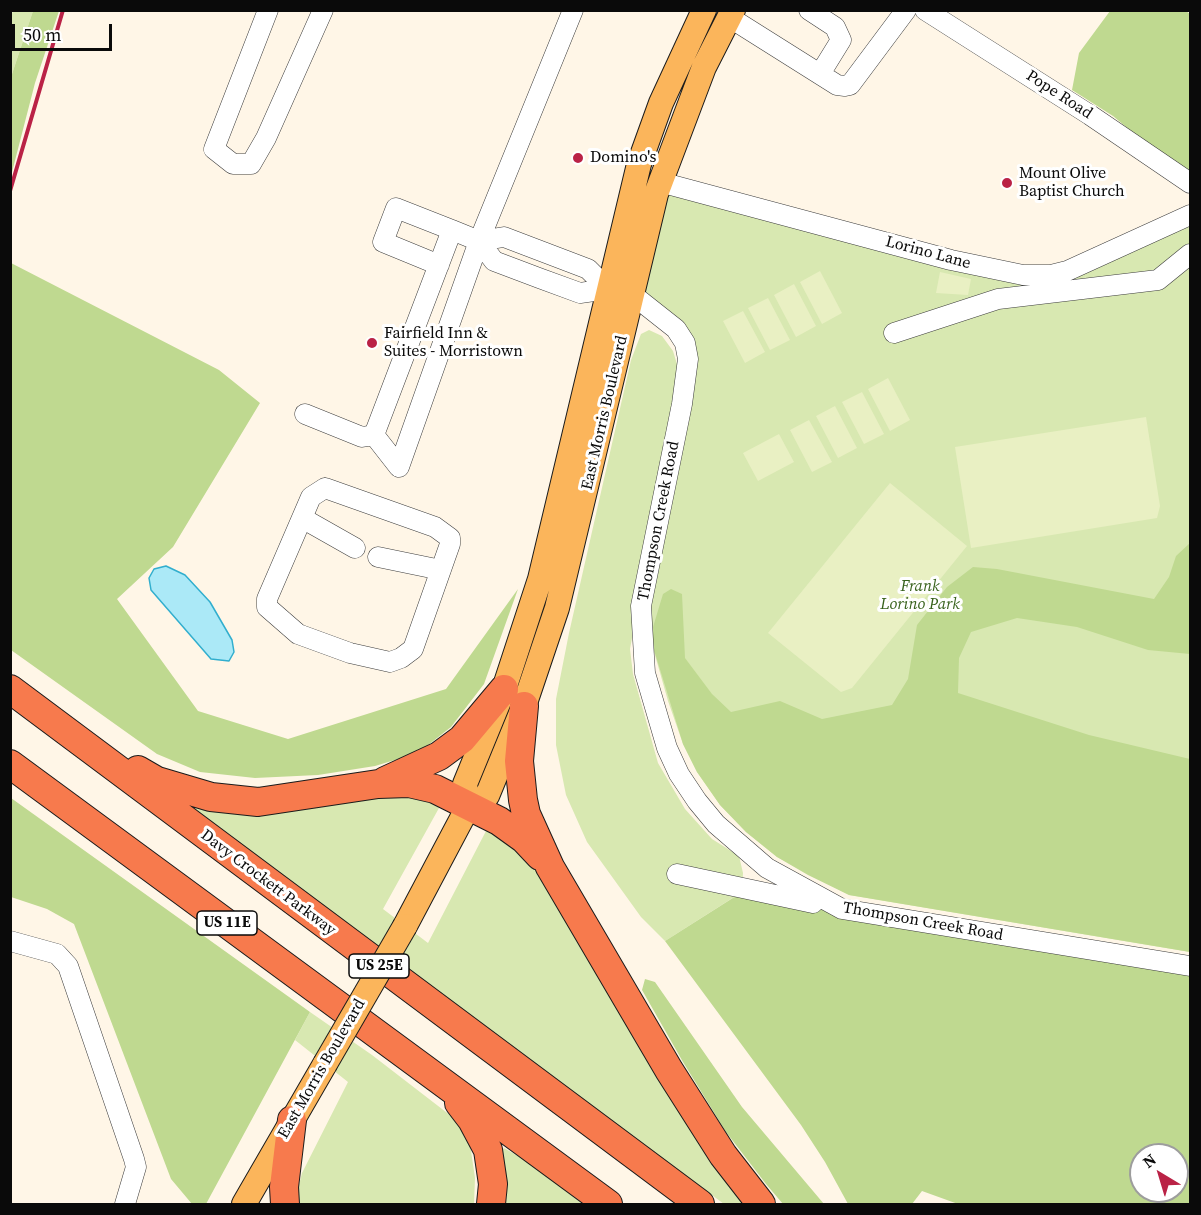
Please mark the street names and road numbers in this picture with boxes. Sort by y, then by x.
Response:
street label: Pope Road [1022,66,1096,124]
street label: Lorino Lane [883,232,973,274]
street label: East Morris Boulevard [578,334,632,492]
street label: Thompson Creek Road [634,439,684,603]
street label: Davy Crockett Parkway [197,826,339,940]
street label: Thompson Creek Road [841,898,1005,946]
road number: US 11E [197,911,257,935]
road number: US 25E [349,954,409,978]
street label: East Morris Boulevard [274,996,370,1142]

